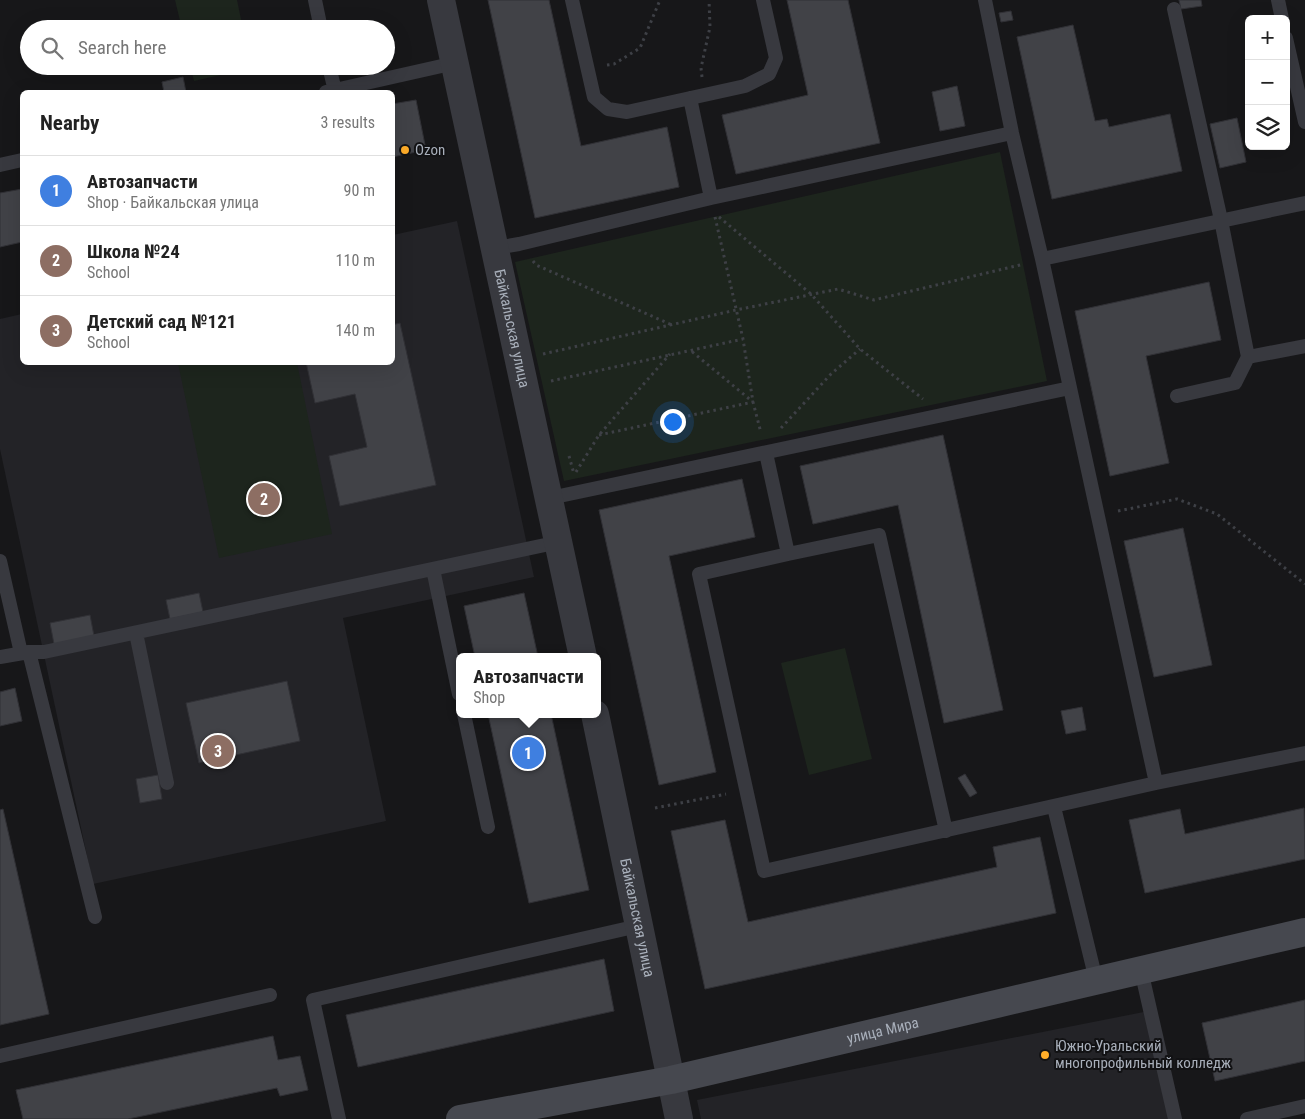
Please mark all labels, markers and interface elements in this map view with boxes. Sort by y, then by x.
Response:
map controls [1245,15,1290,150]
button: + [1245,15,1290,60]
search box [20,20,395,75]
icon: search [38,34,66,62]
text: Search here [78,36,166,59]
button: − [1245,60,1290,105]
button: layers [1245,105,1290,150]
text: Nearby [40,111,99,135]
text: 3 results [320,113,375,132]
place label: Ozon [415,141,445,159]
marker: Ozon [399,144,411,156]
text: Автозапчасти [87,170,198,193]
text: 1 [52,181,60,200]
text: 90 m [343,181,375,200]
text: Shop · Байкальская улица [87,193,259,212]
text: Школа №24 [87,240,180,263]
text: 2 [52,251,60,270]
text: 110 m [336,251,375,270]
text: School [87,263,130,282]
street label: Байкальская улица [490,268,534,389]
text: Детский сад №121 [87,310,236,333]
text: 3 [52,321,60,340]
text: 140 m [336,321,375,340]
text: School [87,333,130,352]
your location [660,409,686,435]
pin: 2 [248,480,280,518]
popup [456,653,601,718]
text: Автозапчасти [473,665,584,688]
text: Shop [473,688,505,707]
pin: 3 [202,732,234,770]
pin: 1 [512,734,544,772]
street label: Байкальская улица [616,857,658,979]
street label: улица Мира [845,1013,920,1048]
place label: Южно-Уральский многопрофильный колледж [1055,1037,1231,1072]
marker: Южно-Уральский многопрофильный колледж [1039,1049,1051,1061]

